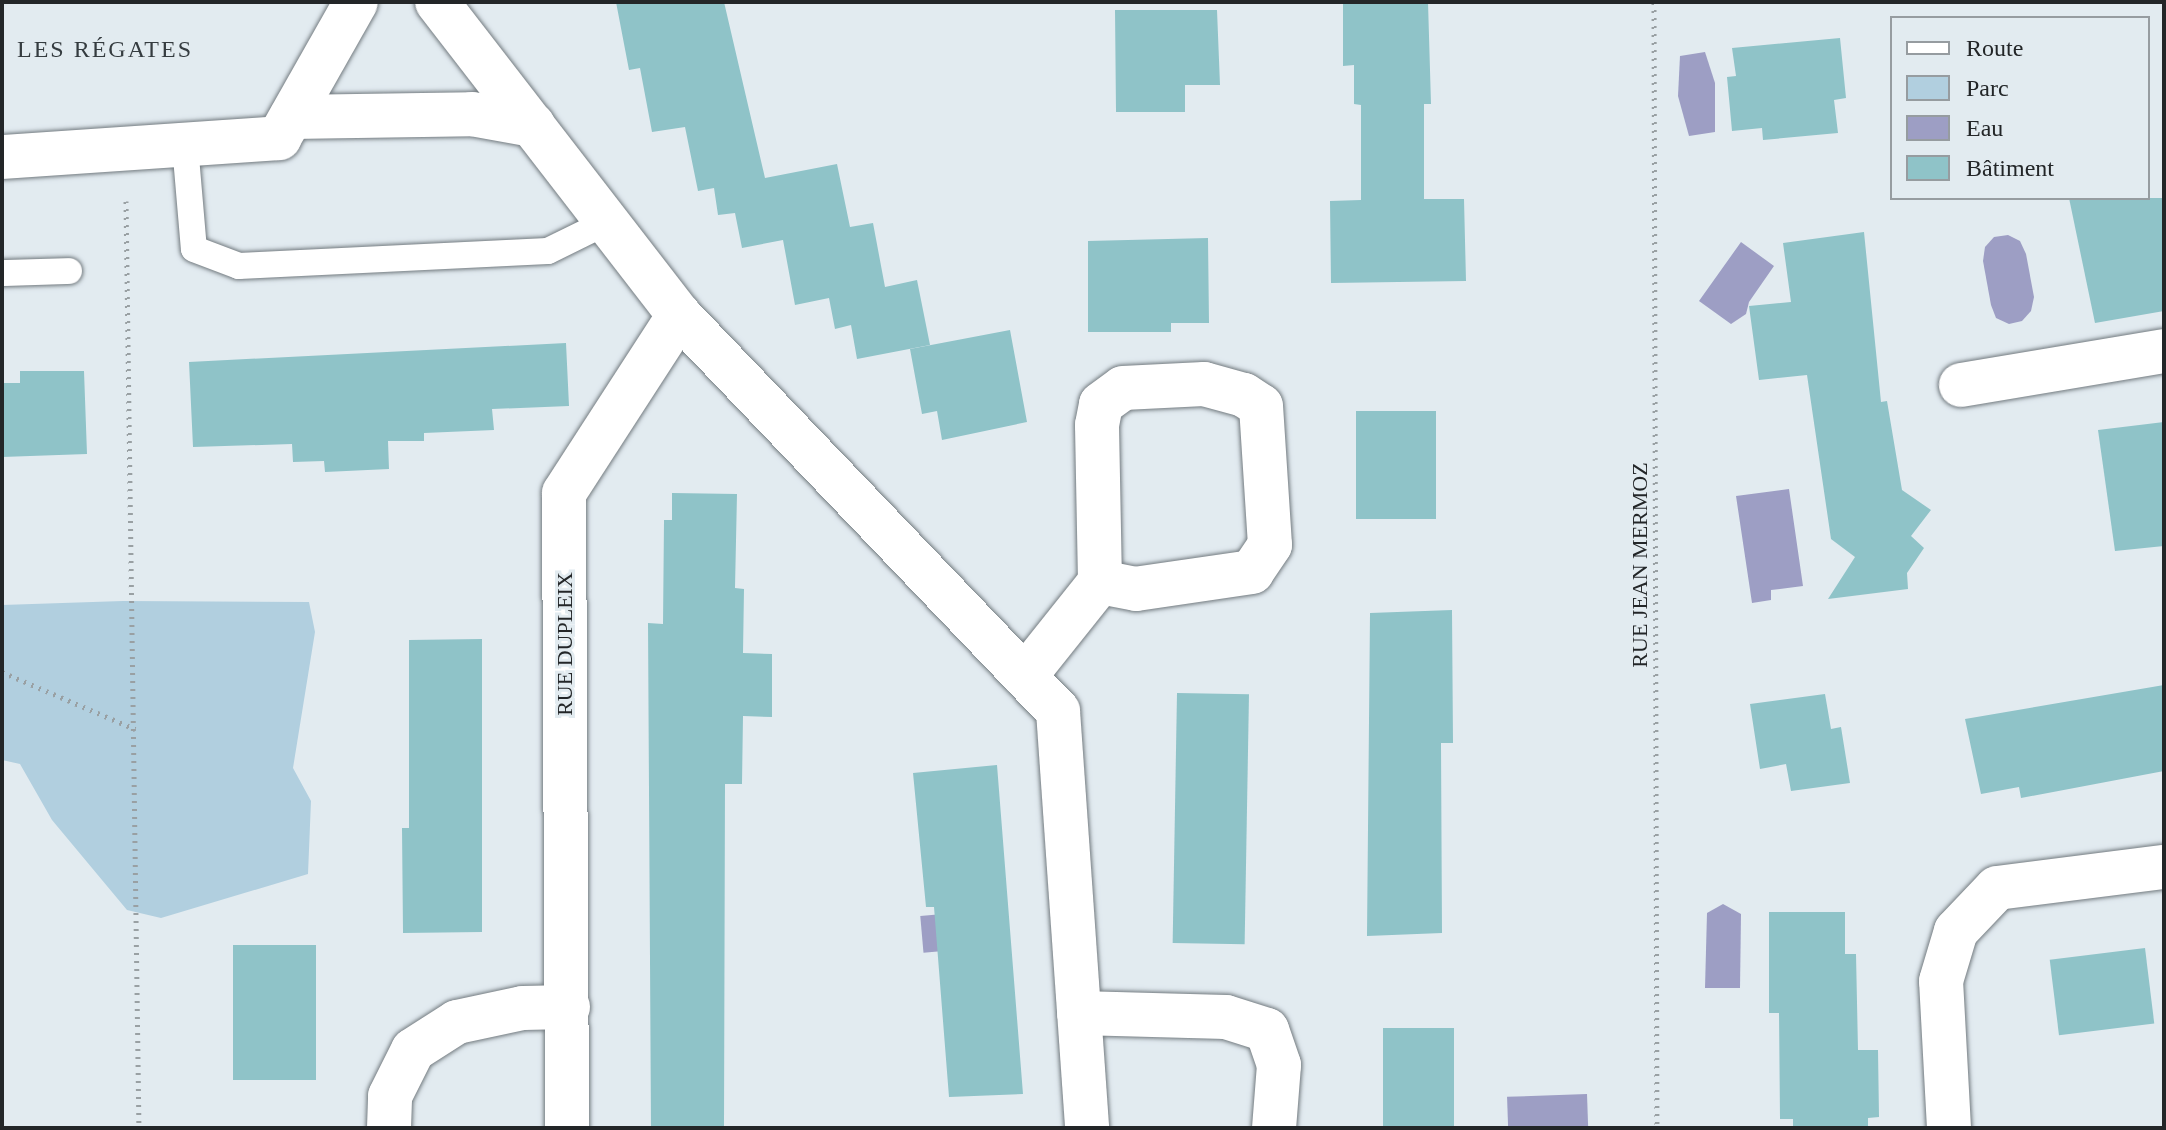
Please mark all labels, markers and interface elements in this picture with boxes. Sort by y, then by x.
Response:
legend [1890,16,2150,200]
text: Route [1966,35,2023,61]
district label: LES RÉGATES [17,36,193,64]
text: Parc [1966,75,2009,101]
text: Eau [1966,115,2003,141]
text: Bâtiment [1966,155,2054,181]
street label: RUE JEAN MERMOZ [1627,462,1653,668]
street label: RUE DUPLEIX [552,572,578,716]

